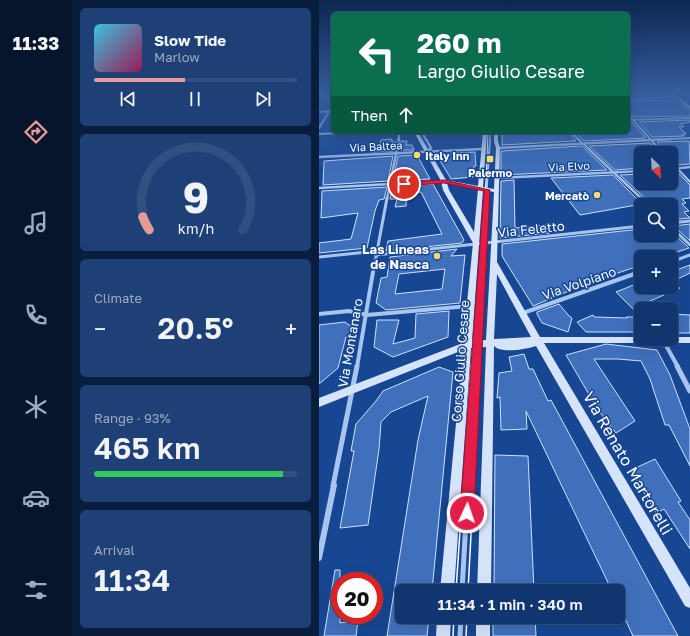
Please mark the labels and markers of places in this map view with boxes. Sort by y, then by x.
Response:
place label: Italy Inn [425,149,470,162]
marker: Italy Inn [412,150,422,160]
marker: Palermo [485,154,495,164]
place label: Palermo [468,166,513,179]
pin [387,167,421,201]
place label: Mercatò [545,189,589,202]
marker: Mercatò [592,190,602,200]
place label: Las Lineas de Nasca [362,241,429,272]
marker: Las Lineas de Nasca [432,251,442,261]

